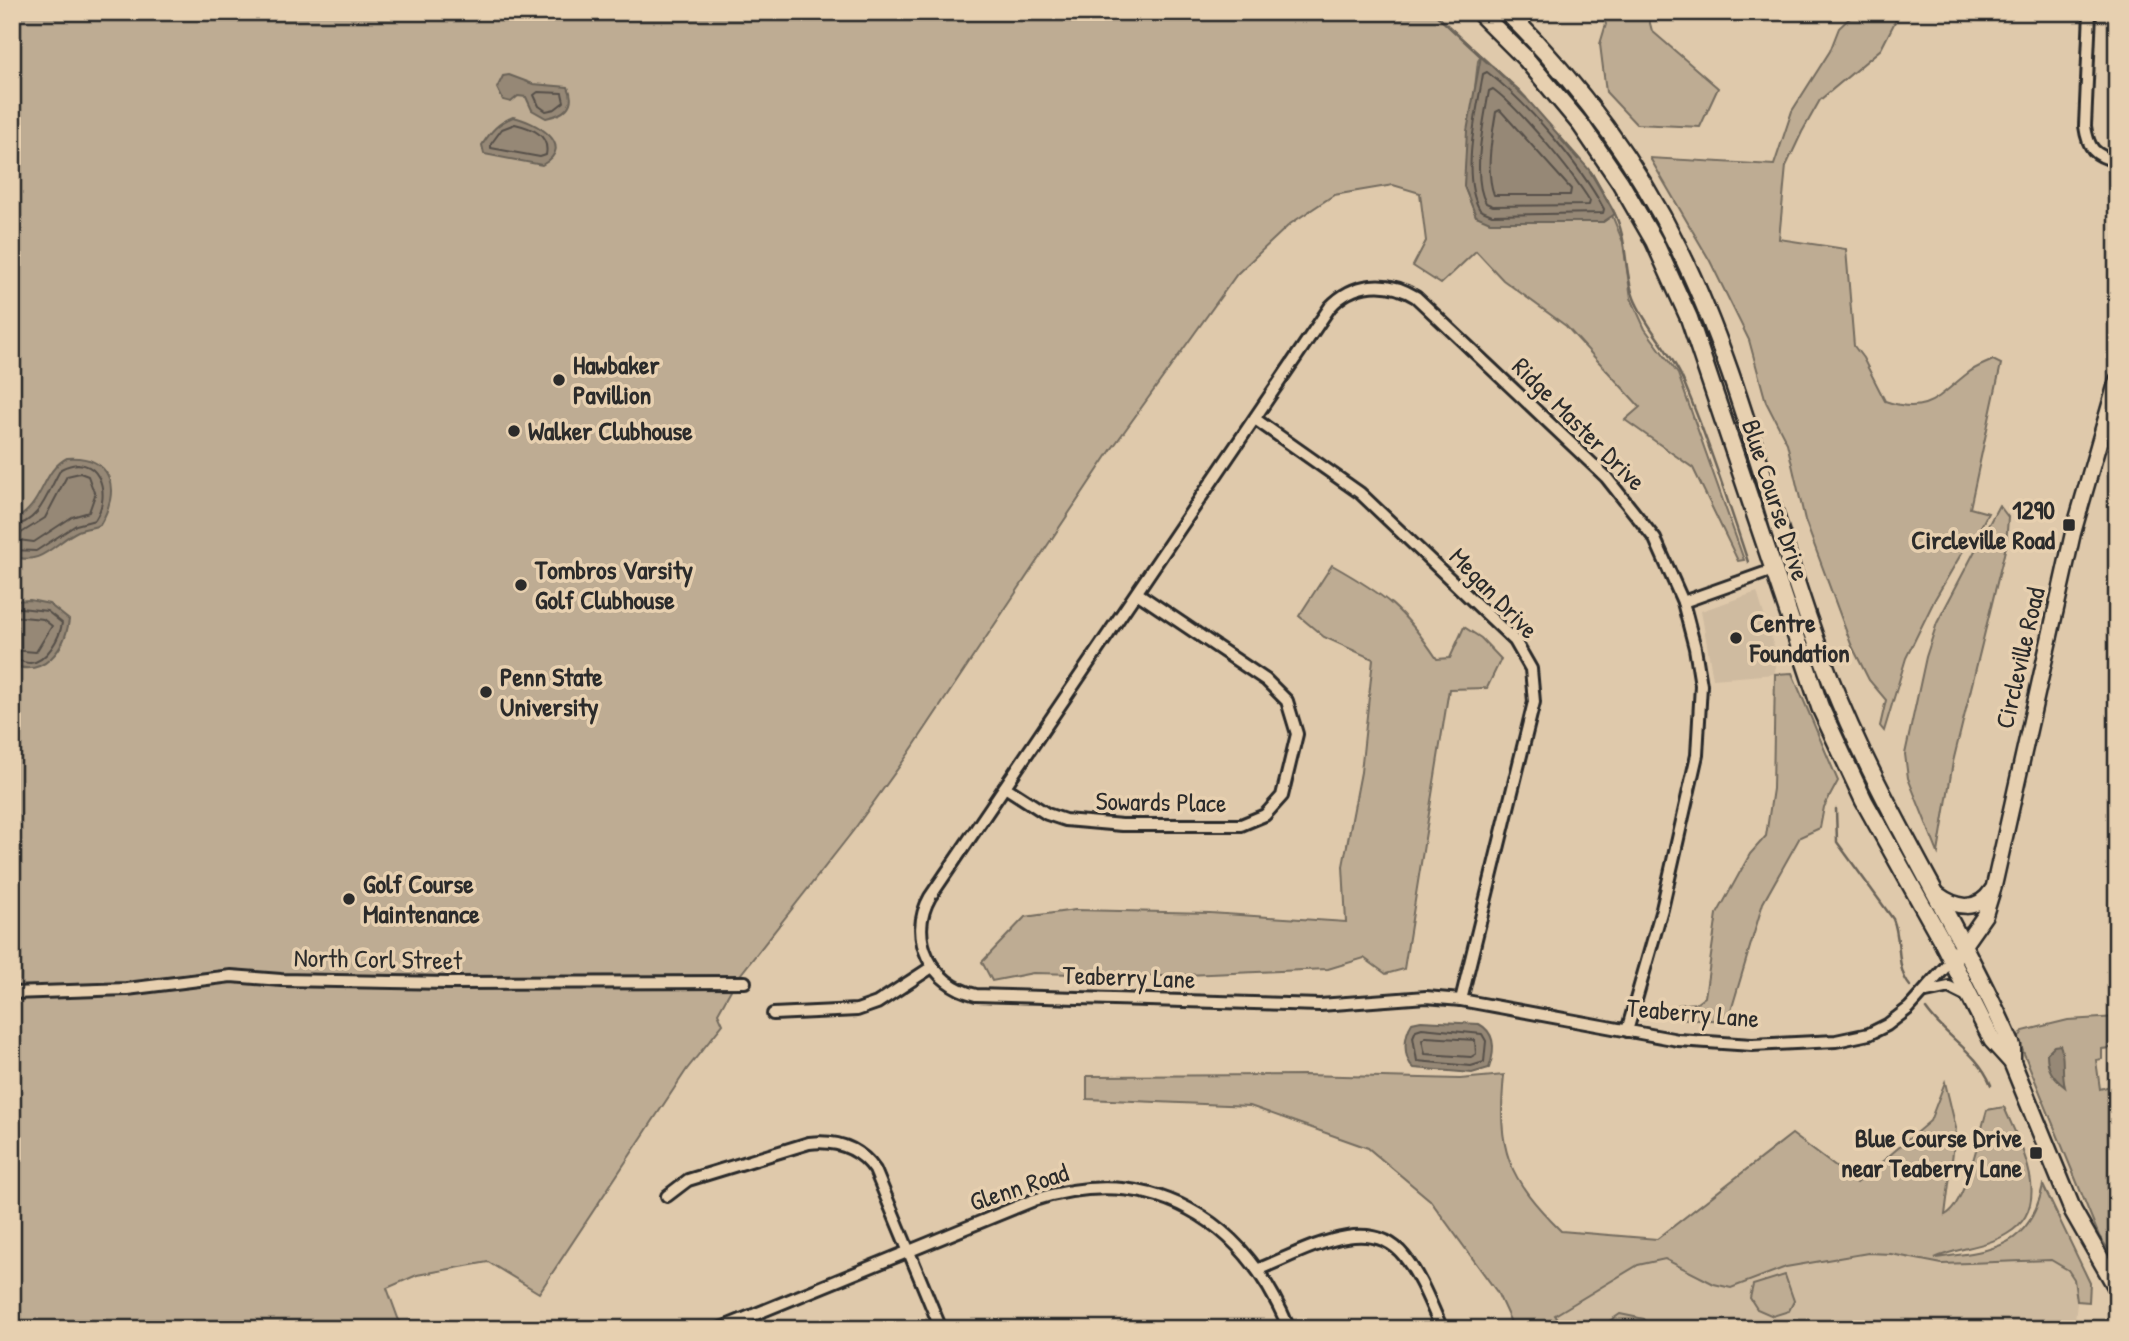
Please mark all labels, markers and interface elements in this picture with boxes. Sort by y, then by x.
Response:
place label: Hawbaker Pavillion [573,347,660,412]
street label: Ridge Master Drive [1505,349,1654,498]
marker: Hawbaker Pavillion [551,372,567,388]
place label: Walker Clubhouse [528,413,693,448]
street label: Blue Course Drive [1734,415,1819,585]
marker: Walker Clubhouse [506,423,522,439]
place label: 1290 Circleville Road [1911,492,2056,557]
marker: 1290 Circleville Road [2061,517,2077,533]
street label: Megan Drive [1442,539,1547,646]
place label: Tombros Varsity Golf Clubhouse [534,552,693,617]
marker: Tombros Varsity Golf Clubhouse [513,577,529,593]
street label: Circleville Road [1986,584,2053,732]
place label: Centre Foundation [1749,605,1850,670]
marker: Centre Foundation [1728,630,1744,646]
place label: Penn State University [500,659,603,725]
marker: Penn State University [478,684,494,700]
street label: Sowards Place [1095,783,1227,820]
place label: Golf Course Maintenance [363,866,480,931]
marker: Golf Course Maintenance [341,891,357,907]
street label: North Corl Street [294,940,464,977]
street label: Teaberry Lane [1062,957,1196,996]
street label: Teaberry Lane [1625,989,1761,1036]
place label: Blue Course Drive near Teaberry Lane [1841,1120,2023,1186]
marker: Blue Course Drive near Teaberry Lane [2028,1145,2044,1161]
street label: Glenn Road [965,1154,1073,1219]

